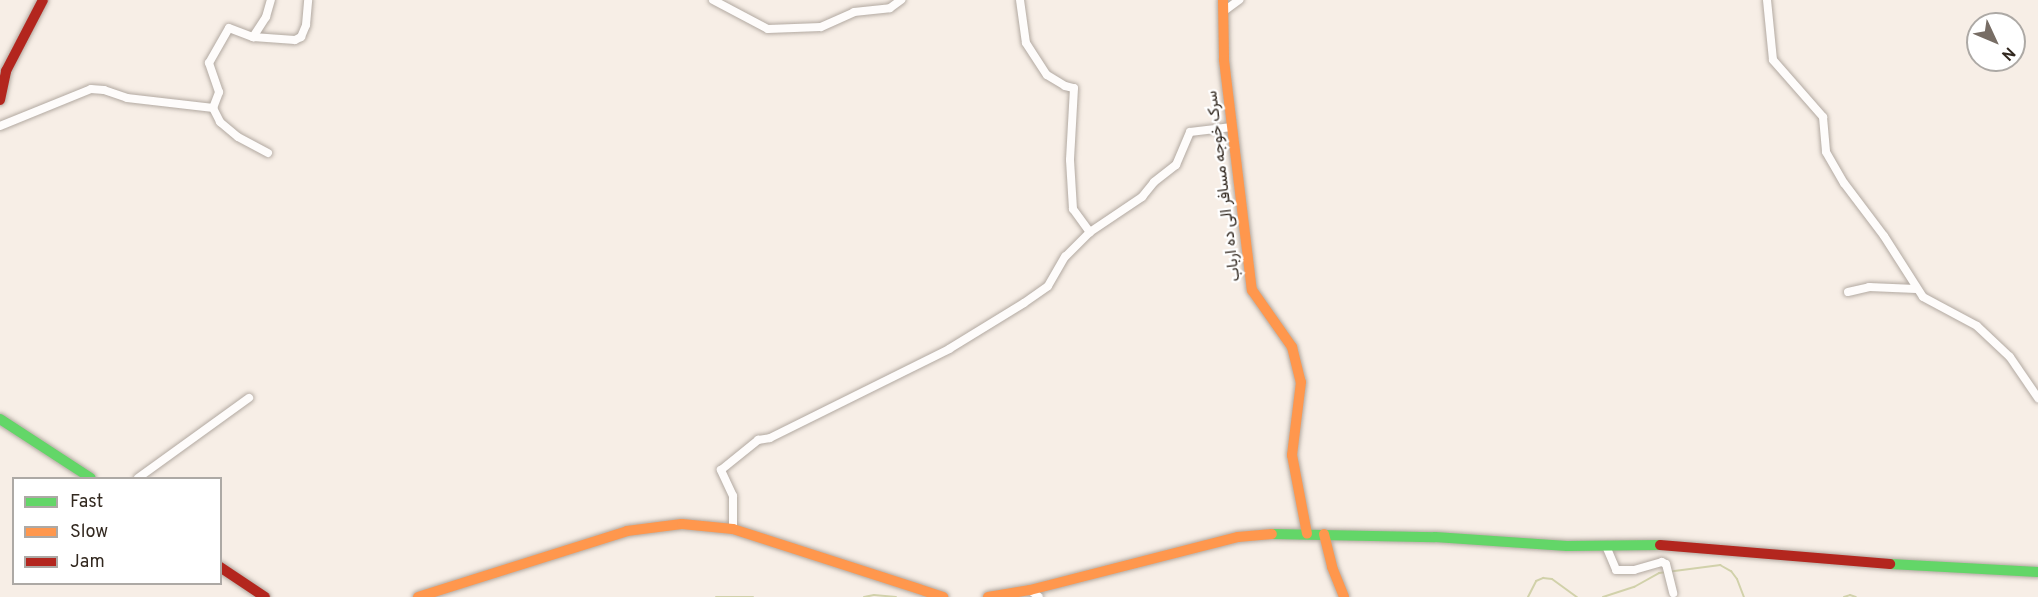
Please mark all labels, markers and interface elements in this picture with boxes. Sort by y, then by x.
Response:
north arrow [1966,12,2026,72]
text: N [1996,42,2019,64]
street label: سرک خوجه مسافر الی ده ارباب [1203,89,1245,283]
legend [12,477,222,585]
text: Fast [70,491,103,514]
text: Slow [70,521,108,544]
text: Jam [70,551,105,574]

